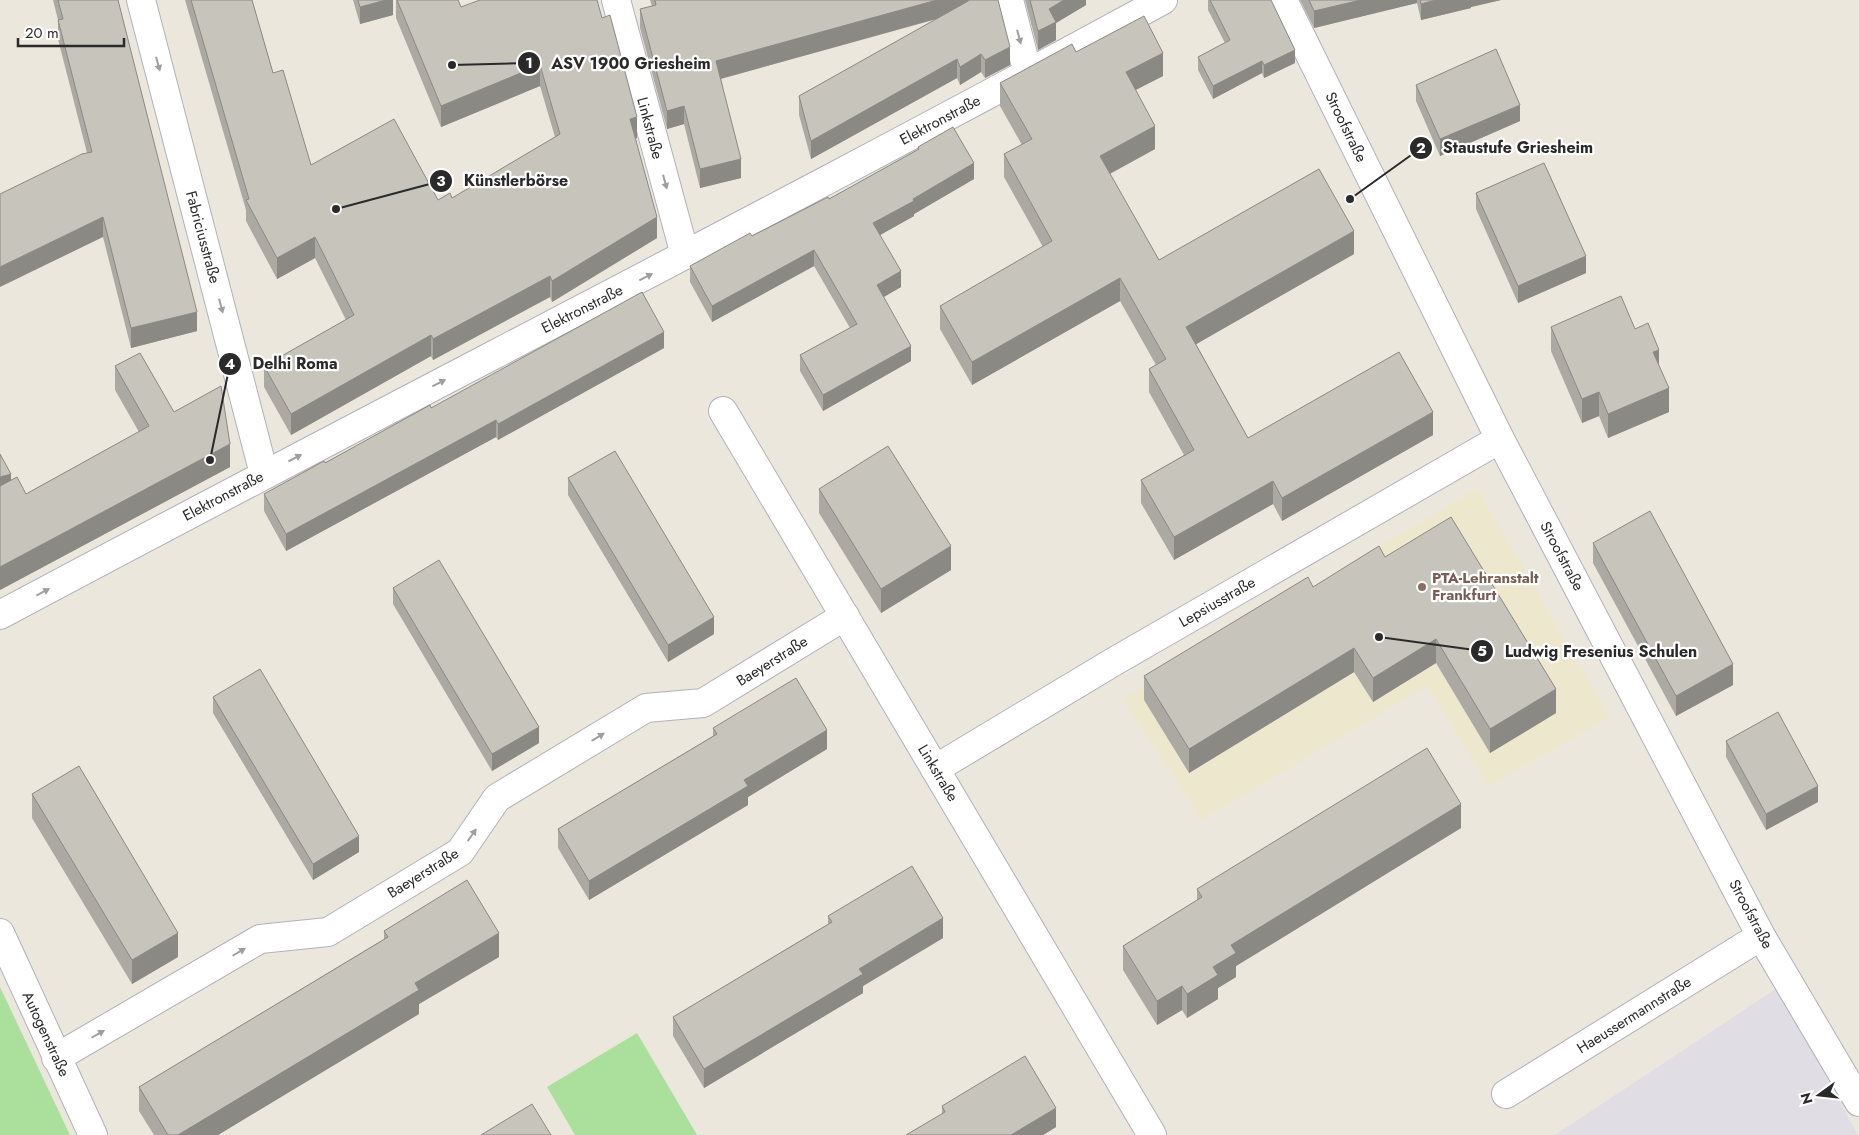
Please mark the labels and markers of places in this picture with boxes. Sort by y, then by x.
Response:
callout: ASV 1900 Griesheim [517,48,721,79]
callout: Staustufe Griesheim [1408,132,1604,163]
callout: Künstlerbörse [428,165,578,196]
callout: Delhi Roma [217,348,348,379]
place label: PTA-Lehranstalt Frankfurt [1432,567,1539,606]
marker: PTA-Lehranstalt Frankfurt [1416,581,1428,593]
callout: Ludwig Fresenius Schulen [1469,635,1707,666]

